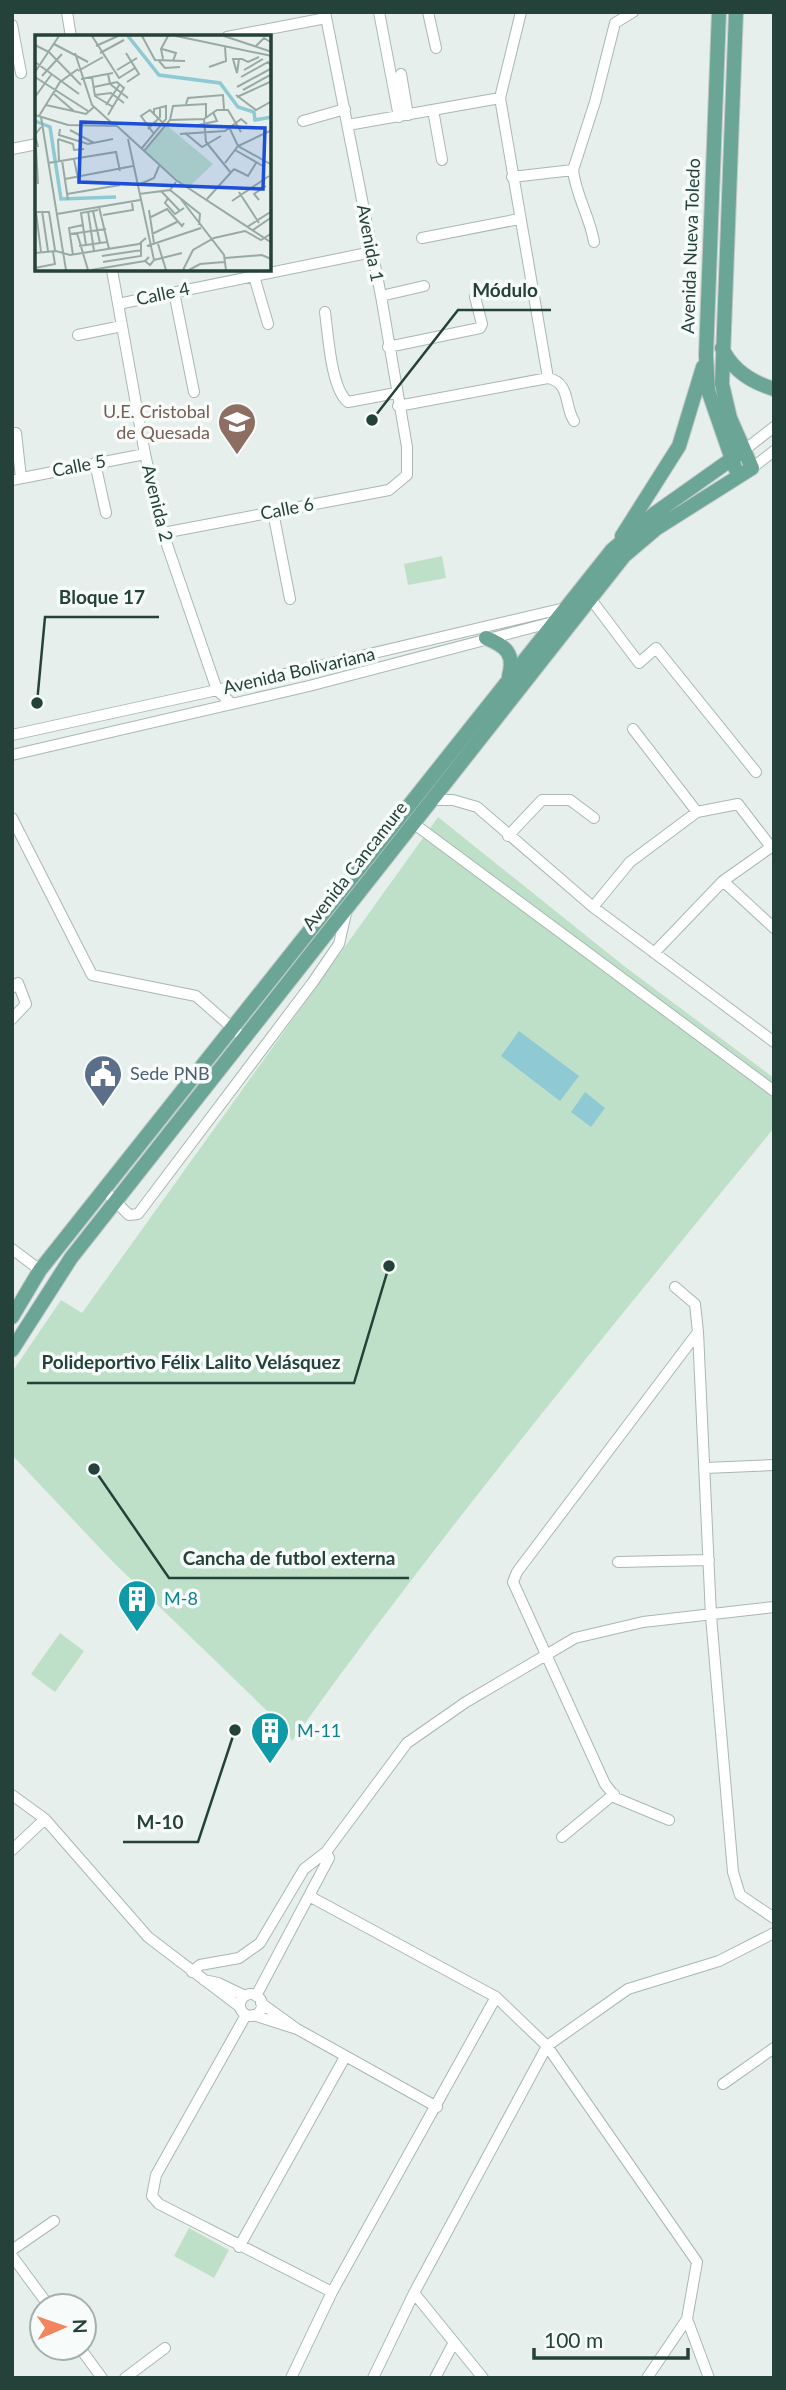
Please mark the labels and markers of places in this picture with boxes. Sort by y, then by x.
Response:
callout: Módulo [458,270,551,310]
place label: U.E. Cristobal de Quesada [103,400,210,443]
school or university icon: U.E. Cristobal de Quesada [216,401,258,456]
callout: Bloque 17 [45,577,159,617]
public building icon: Sede PNB [82,1053,124,1108]
place label: Sede PNB [130,1062,210,1084]
callout: Polideportivo Félix Lalito Velásquez [27,1343,354,1383]
callout: Cancha de futbol externa [169,1538,409,1578]
building icon: M-8 [116,1578,158,1633]
place label: M-8 [164,1587,198,1609]
building icon: M-11 [249,1710,291,1765]
place label: M-11 [297,1719,341,1741]
callout: M-10 [123,1802,198,1842]

